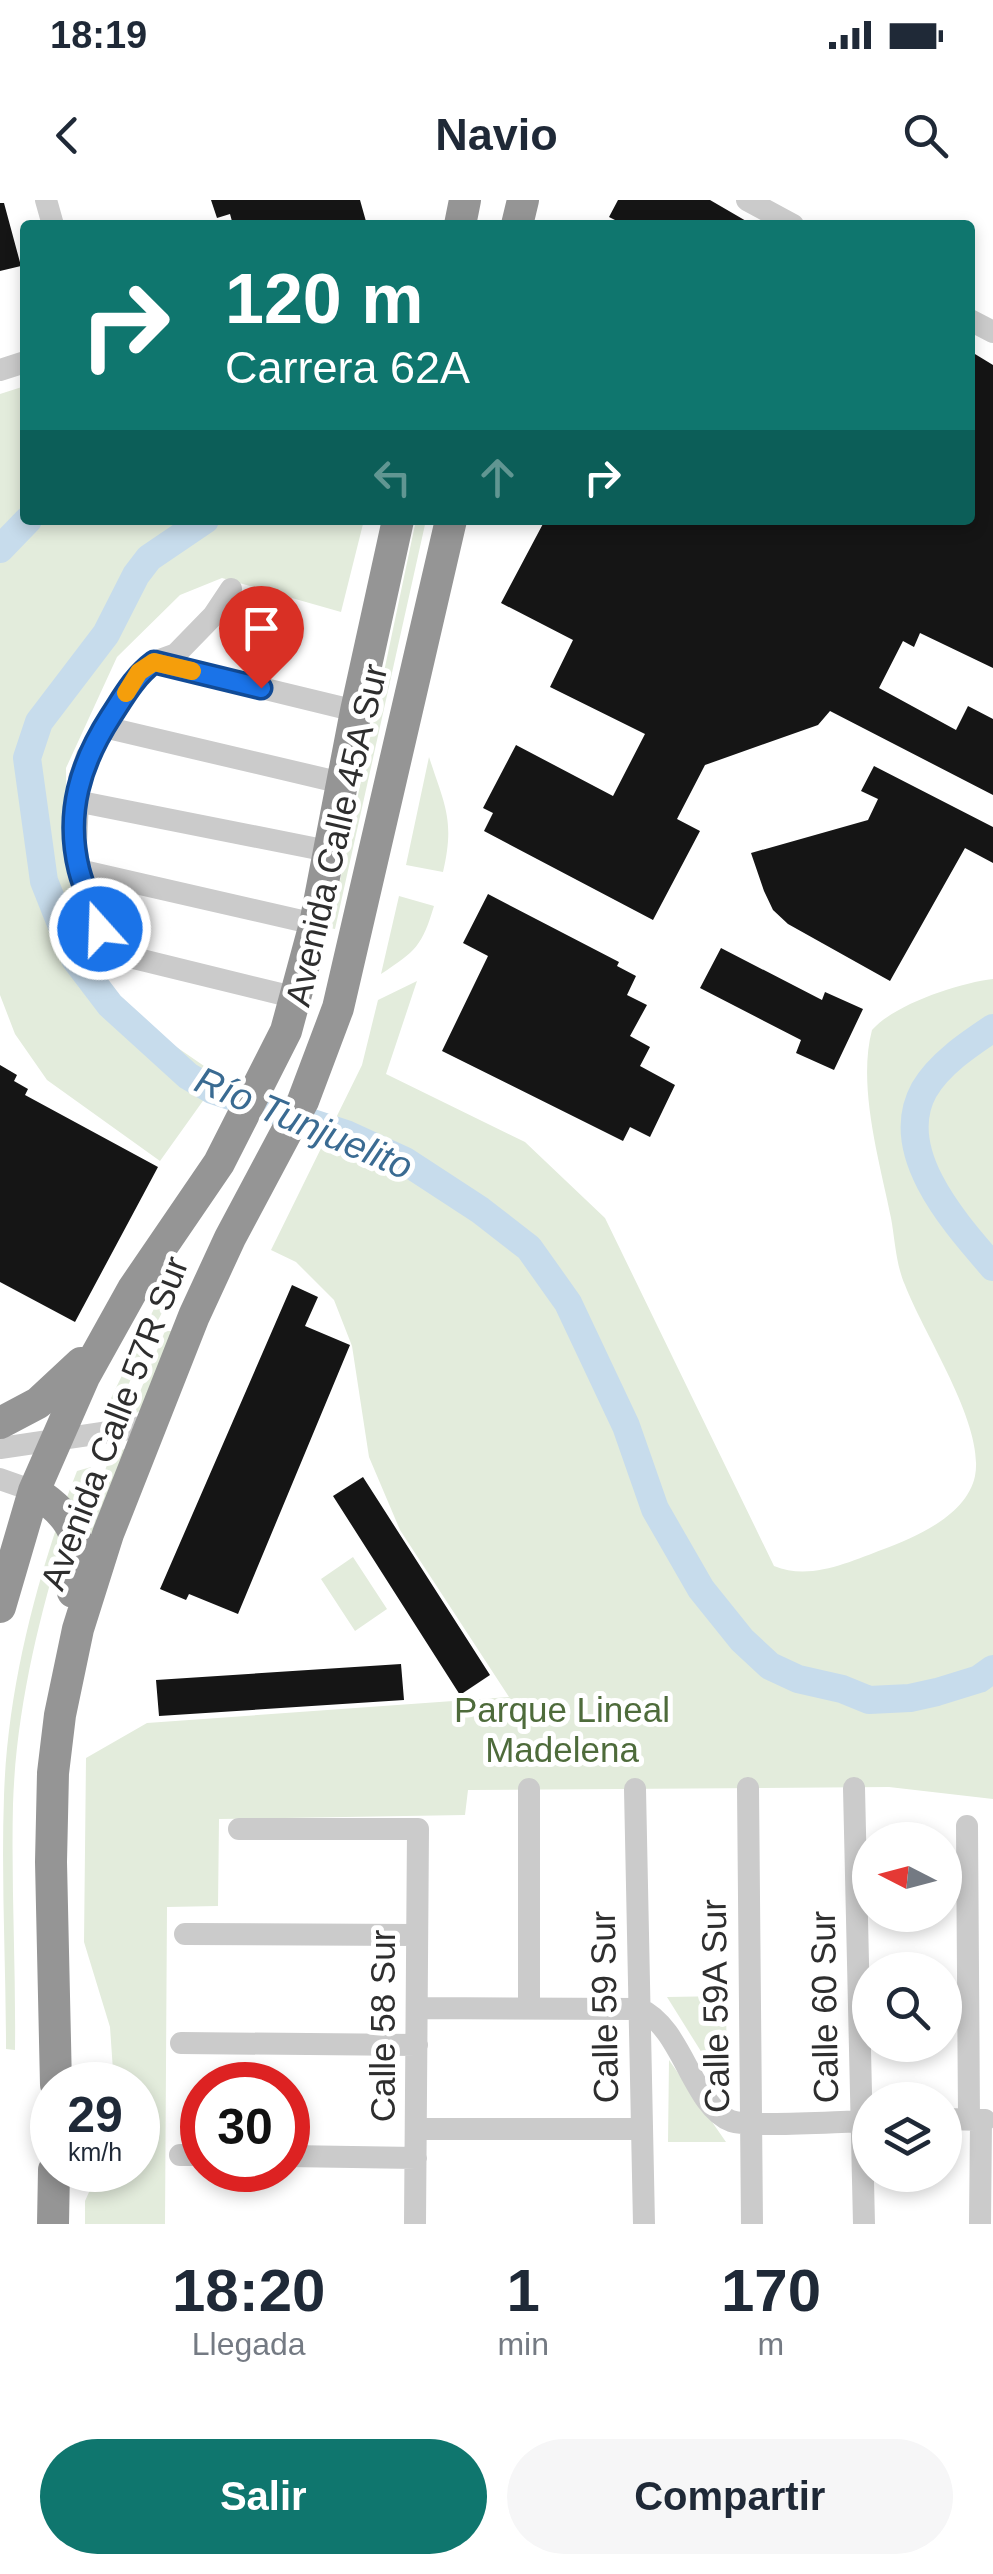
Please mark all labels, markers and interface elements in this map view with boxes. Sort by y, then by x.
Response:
text: 18:19 [50,14,147,56]
icon: back [40,108,95,163]
icon: search [898,108,953,163]
text: Navio [435,109,558,160]
icon: right [60,260,190,390]
text: 120 m [225,260,423,338]
text: Carrera 62A [225,342,470,393]
icon: left [365,450,420,505]
icon: ahead [470,450,525,505]
icon: right [575,450,630,505]
pin [219,586,304,689]
icon: arrive [234,601,289,656]
street label: Avenida Calle 45A Sur [278,660,394,1010]
position arrow [48,877,152,981]
water label: Río Tunjuelito [189,1058,419,1188]
street label: Avenida Calle 57R Sur [32,1251,196,1595]
park label: Parque Lineal Madelena [454,1690,670,1769]
north arrow [852,1822,962,1932]
map controls [852,1822,962,2192]
street label: Calle 59A Sur [694,1898,736,2113]
street label: Calle 59 Sur [583,1910,625,2104]
street label: Calle 60 Sur [803,1910,845,2104]
street label: Calle 58 Sur [363,1929,402,2122]
button: search [852,1952,962,2062]
speed limit sign: 30 [180,2062,310,2192]
button: layers [852,2082,962,2192]
text: 29 [67,2087,123,2143]
text: km/h [68,2138,122,2166]
text: 18:20 [172,2257,325,2324]
text: 1 [506,2257,540,2324]
text: 170 [721,2257,821,2324]
text: Llegada [192,2326,306,2362]
text: min [497,2326,549,2362]
text: m [758,2326,784,2362]
button: Salir [40,2439,487,2554]
button: Compartir [507,2439,953,2554]

